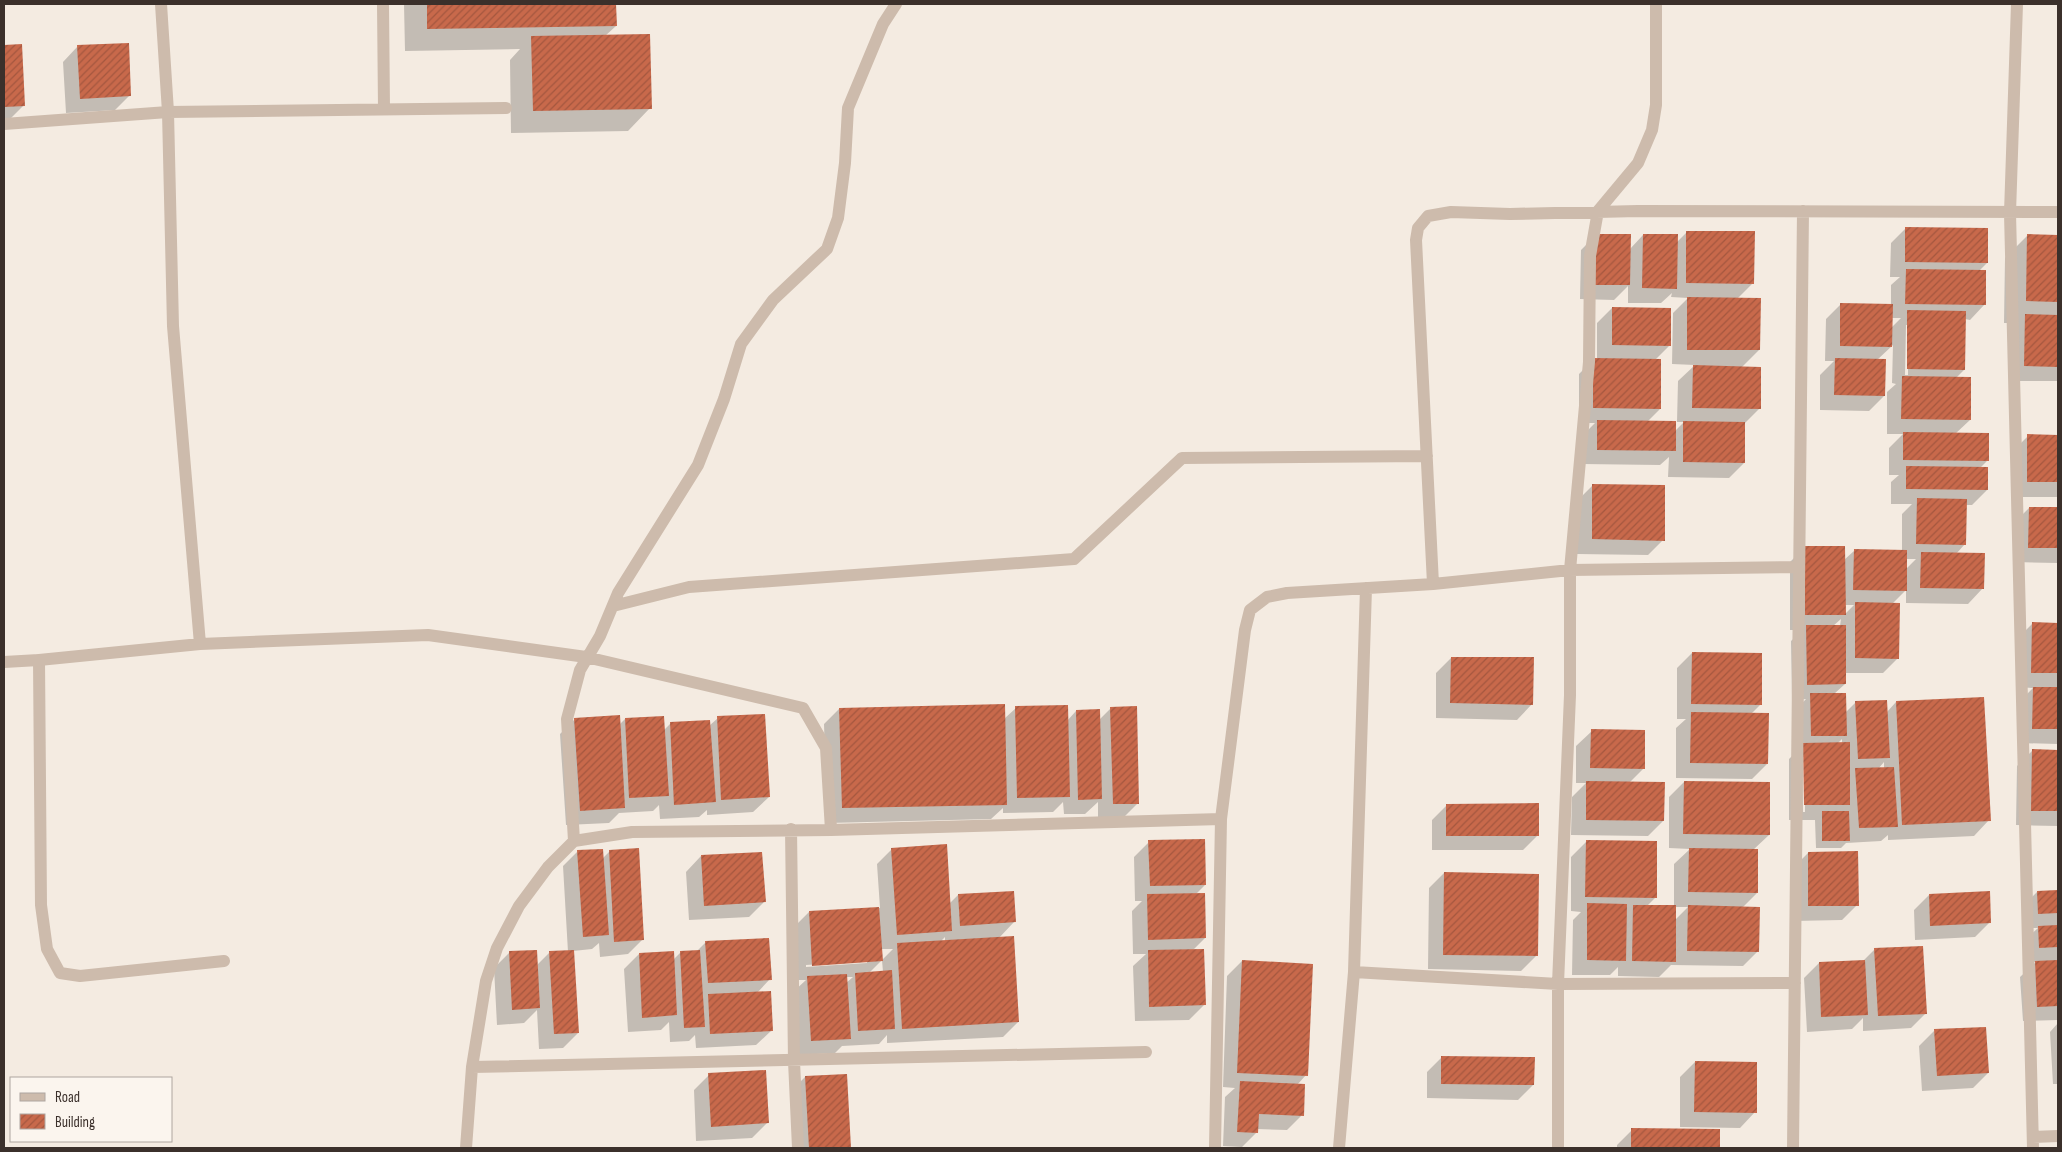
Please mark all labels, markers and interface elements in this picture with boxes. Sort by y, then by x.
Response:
legend [10,1077,172,1142]
text: Road [55,1088,80,1107]
text: Building [55,1113,95,1132]

